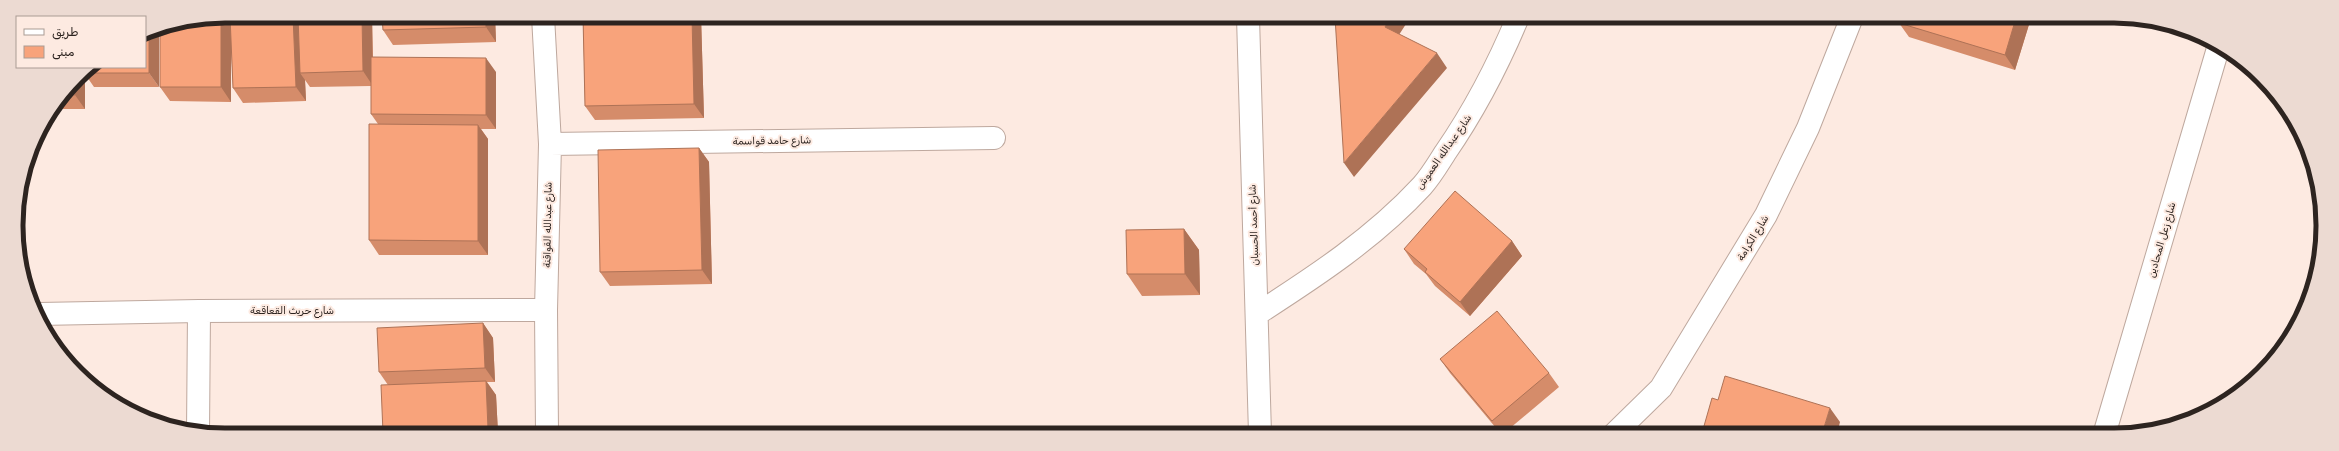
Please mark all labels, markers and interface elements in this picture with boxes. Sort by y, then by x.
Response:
legend [16,16,146,68]
text: طريق [52,25,78,40]
text: مبنى [52,45,75,60]
street label: شارع عبدالله العموش [1414,112,1475,192]
street label: شارع حامد قواسمة [733,134,811,149]
street label: شارع عبدالله القواقنة [541,182,556,268]
street label: شارع أحمد الحسبان [1247,184,1262,266]
street label: شارع زعل المحادين [2145,201,2179,279]
street label: شارع الكرامة [1735,213,1772,264]
street label: شارع حريث القعاقعة [250,305,334,318]

